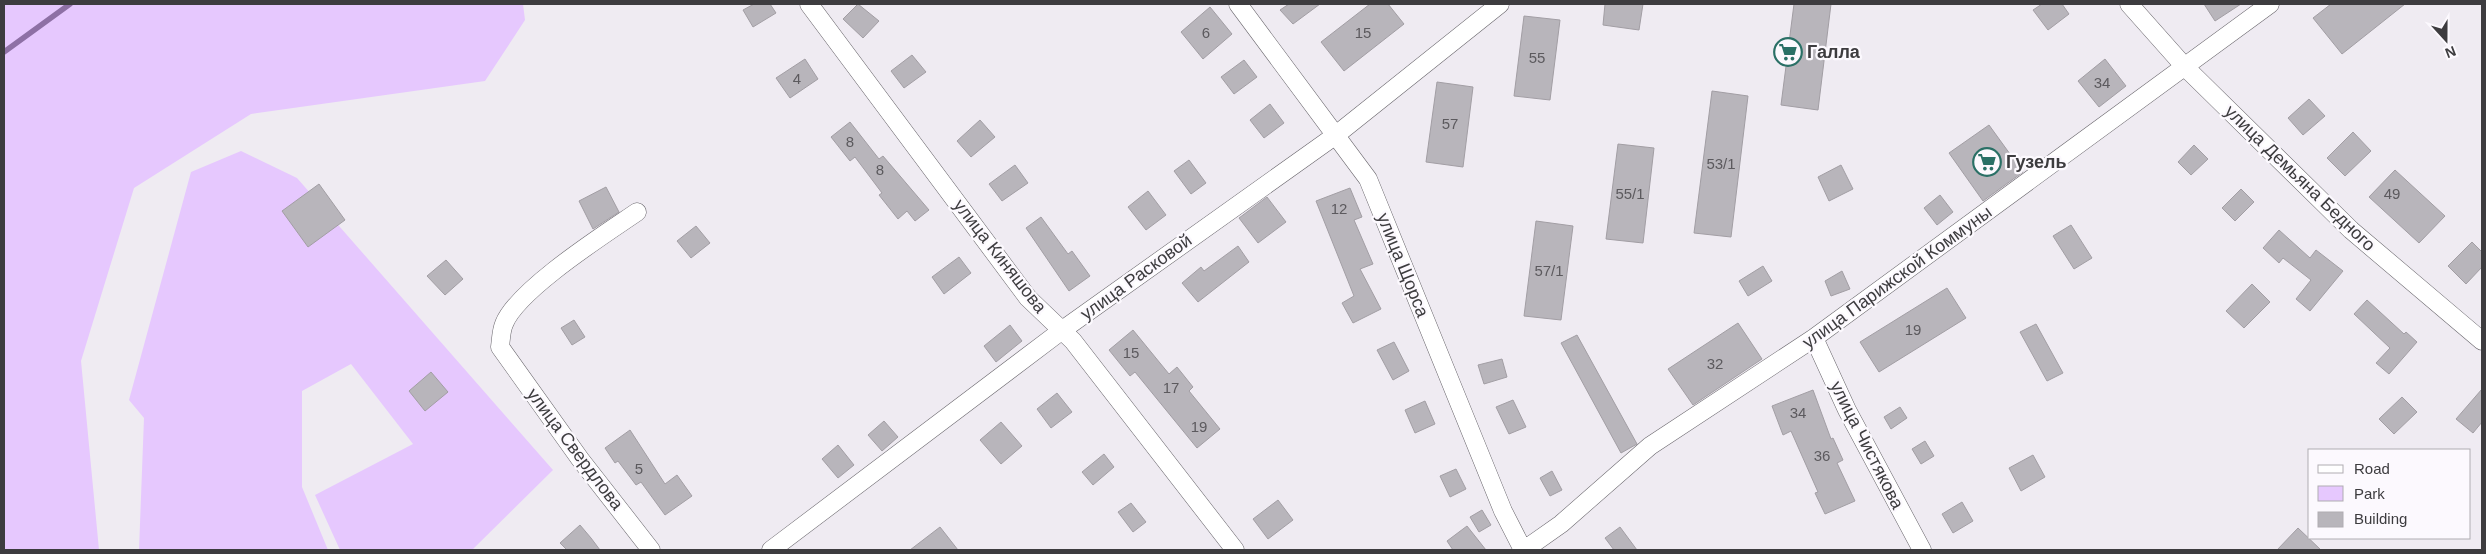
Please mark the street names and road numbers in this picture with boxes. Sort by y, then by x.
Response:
street label: улица Демьяна Бедного [2221,101,2379,255]
street label: улица Киняшова [949,195,1051,318]
street label: улица Парижской Коммуны [1798,202,1996,352]
street label: улица Щорса [1373,210,1433,321]
street label: улица Расковой [1077,230,1195,324]
street label: улица Чистякова [1826,378,1908,513]
street label: улица Свердлова [523,384,628,515]

